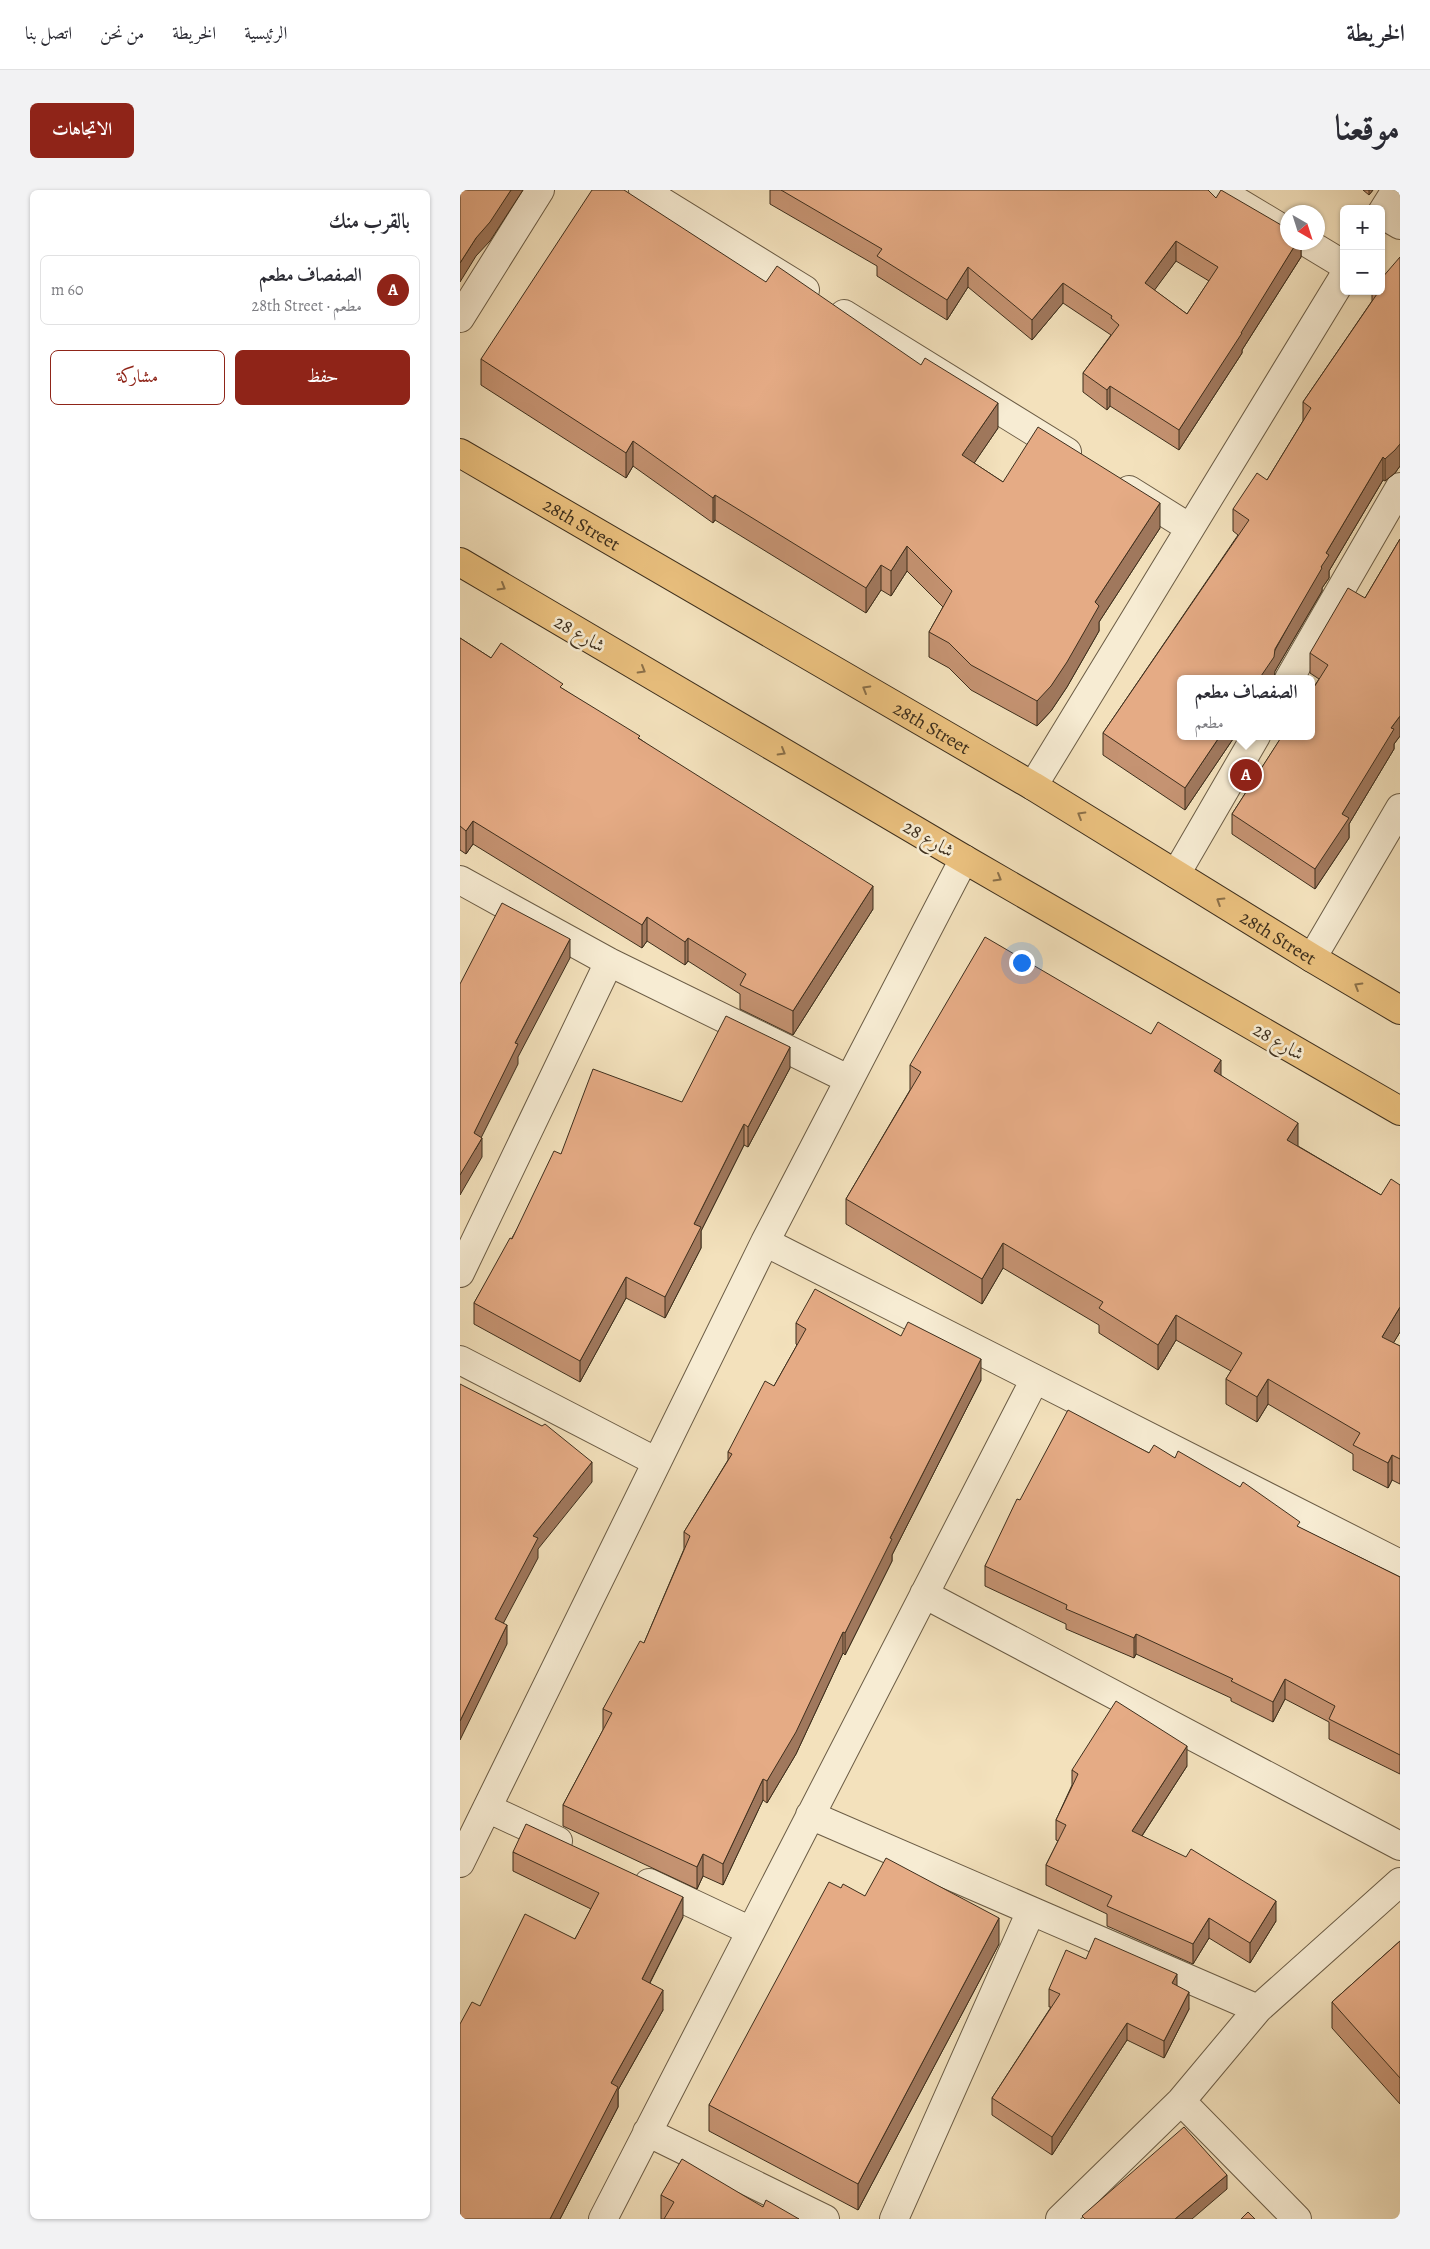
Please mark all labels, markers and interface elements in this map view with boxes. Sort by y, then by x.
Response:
text: الخريطة [1347,17,1405,49]
text: اتصل بنا [25,21,72,45]
text: من نحن [100,21,144,45]
text: الخريطة [172,21,216,45]
text: الرئيسية [244,21,287,45]
button: الاتجاهات [30,103,134,158]
text: موقعنا [1335,103,1400,151]
north arrow [1280,205,1325,250]
map controls [1340,205,1385,295]
button: + [1340,205,1385,250]
text: بالقرب منك [329,207,410,235]
button: − [1340,250,1385,295]
text: الصفصاف مطعم [259,262,362,288]
text: 60 m [51,279,83,301]
text: A [388,279,398,301]
text: مطعم · 28th Street [252,295,362,317]
button: مشاركة [50,350,225,405]
button: حفظ [235,350,410,405]
street label: 28th Street [538,492,625,557]
one-way arrow [497,581,506,591]
street label: شارع 28 [548,609,610,661]
one-way arrow [637,663,646,673]
popup [1177,675,1315,740]
text: الصفصاف مطعم [1194,679,1298,705]
one-way arrow [862,685,871,695]
street label: 28th Street [888,696,975,761]
text: مطعم [1194,712,1224,734]
one-way arrow [777,746,786,756]
pin: A [1230,756,1262,794]
one-way arrow [1078,812,1087,822]
street label: شارع 28 [897,814,959,866]
one-way arrow [992,872,1001,882]
one-way arrow [1216,897,1225,907]
street label: 28th Street [1235,905,1321,972]
your location [1009,950,1035,976]
one-way arrow [1354,982,1363,992]
street label: شارع 28 [1247,1017,1309,1069]

